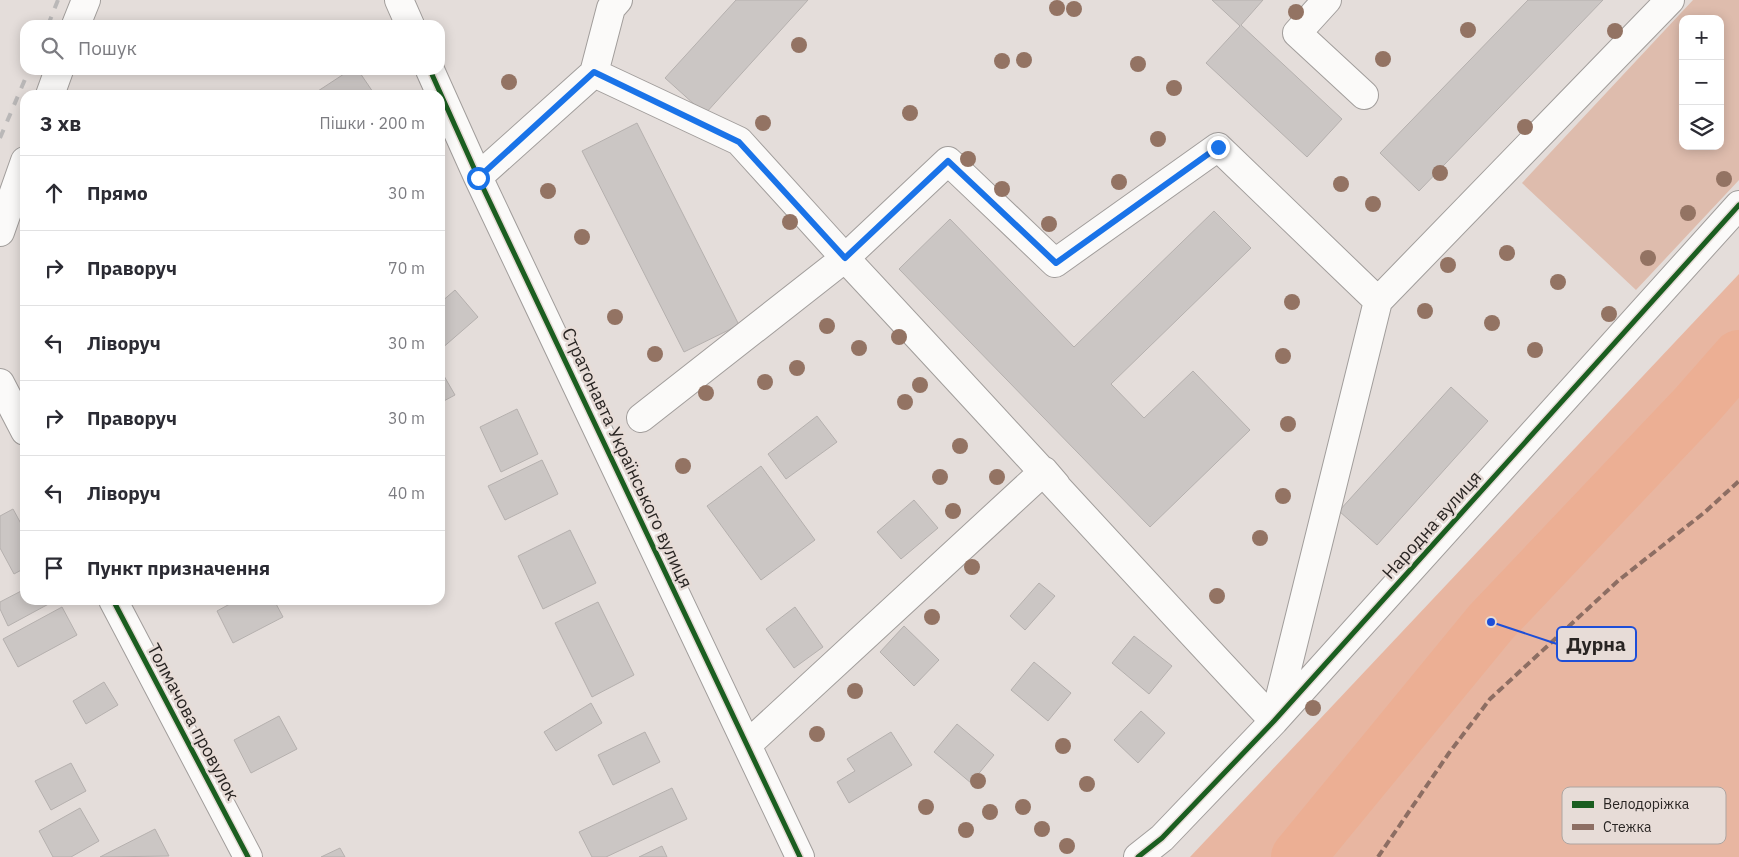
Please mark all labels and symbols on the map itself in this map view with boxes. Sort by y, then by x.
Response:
route end [1207,136,1230,159]
route start [467,167,490,190]
street label: Стратонавта Українського вулиця [557,324,698,592]
street label: Народна вулиця [1377,466,1486,584]
callout: Дурна [1557,627,1636,661]
text: Дурна [1566,632,1626,656]
street label: Толмачова провулок [142,639,245,804]
legend [1562,787,1726,844]
text: Велодоріжка [1603,795,1690,813]
text: Стежка [1603,818,1652,836]

